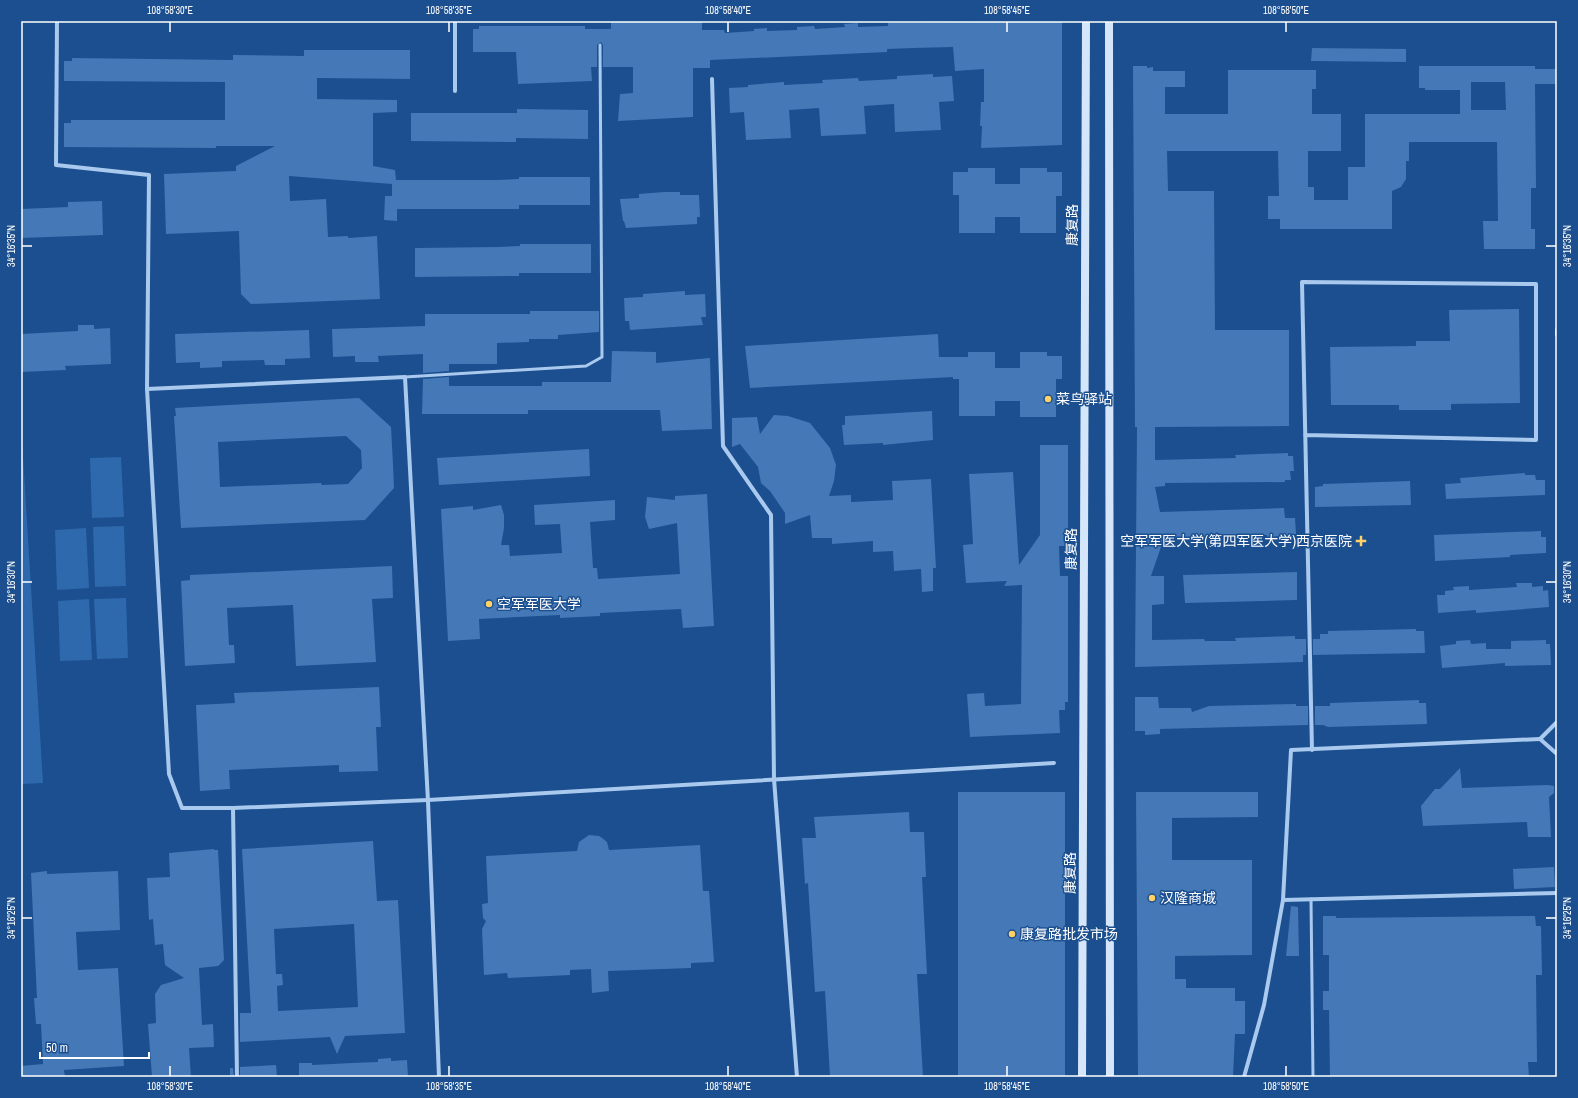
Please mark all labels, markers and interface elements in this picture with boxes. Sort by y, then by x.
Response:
text: 108°58'30"E [147,4,193,17]
text: 108°58'35"E [426,4,472,17]
text: 108°58'40"E [705,4,751,17]
text: 108°58'45"E [984,4,1030,17]
text: 108°58'50"E [1263,4,1309,17]
street label: 康复路 [1063,204,1081,246]
text: 34°16'35"N [5,225,18,267]
text: 34°16'35"N [1561,225,1574,267]
place label: 菜鸟驿站 [1056,390,1112,408]
marker: 菜鸟驿站 [1043,394,1053,404]
street label: 康复路 [1062,528,1080,570]
place label: 空军军医大学(第四军医大学)西京医院 [1120,532,1352,550]
marker: 空军军医大学(第四军医大学)西京医院 [1355,535,1367,547]
text: 34°16'30"N [5,561,18,603]
text: 34°16'30"N [1561,561,1574,603]
place label: 空军军医大学 [497,595,581,613]
marker: 空军军医大学 [484,599,494,609]
street label: 康复路 [1061,852,1079,894]
place label: 汉隆商城 [1160,889,1216,907]
marker: 汉隆商城 [1147,893,1157,903]
text: 34°16'25"N [5,897,18,939]
text: 34°16'25"N [1561,897,1574,939]
place label: 康复路批发市场 [1020,925,1118,943]
marker: 康复路批发市场 [1007,929,1017,939]
scale bar [40,1034,149,1060]
text: 50 m [46,1040,68,1056]
text: 108°58'30"E [147,1080,193,1093]
text: 108°58'35"E [426,1080,472,1093]
text: 108°58'40"E [705,1080,751,1093]
text: 108°58'45"E [984,1080,1030,1093]
text: 108°58'50"E [1263,1080,1309,1093]

